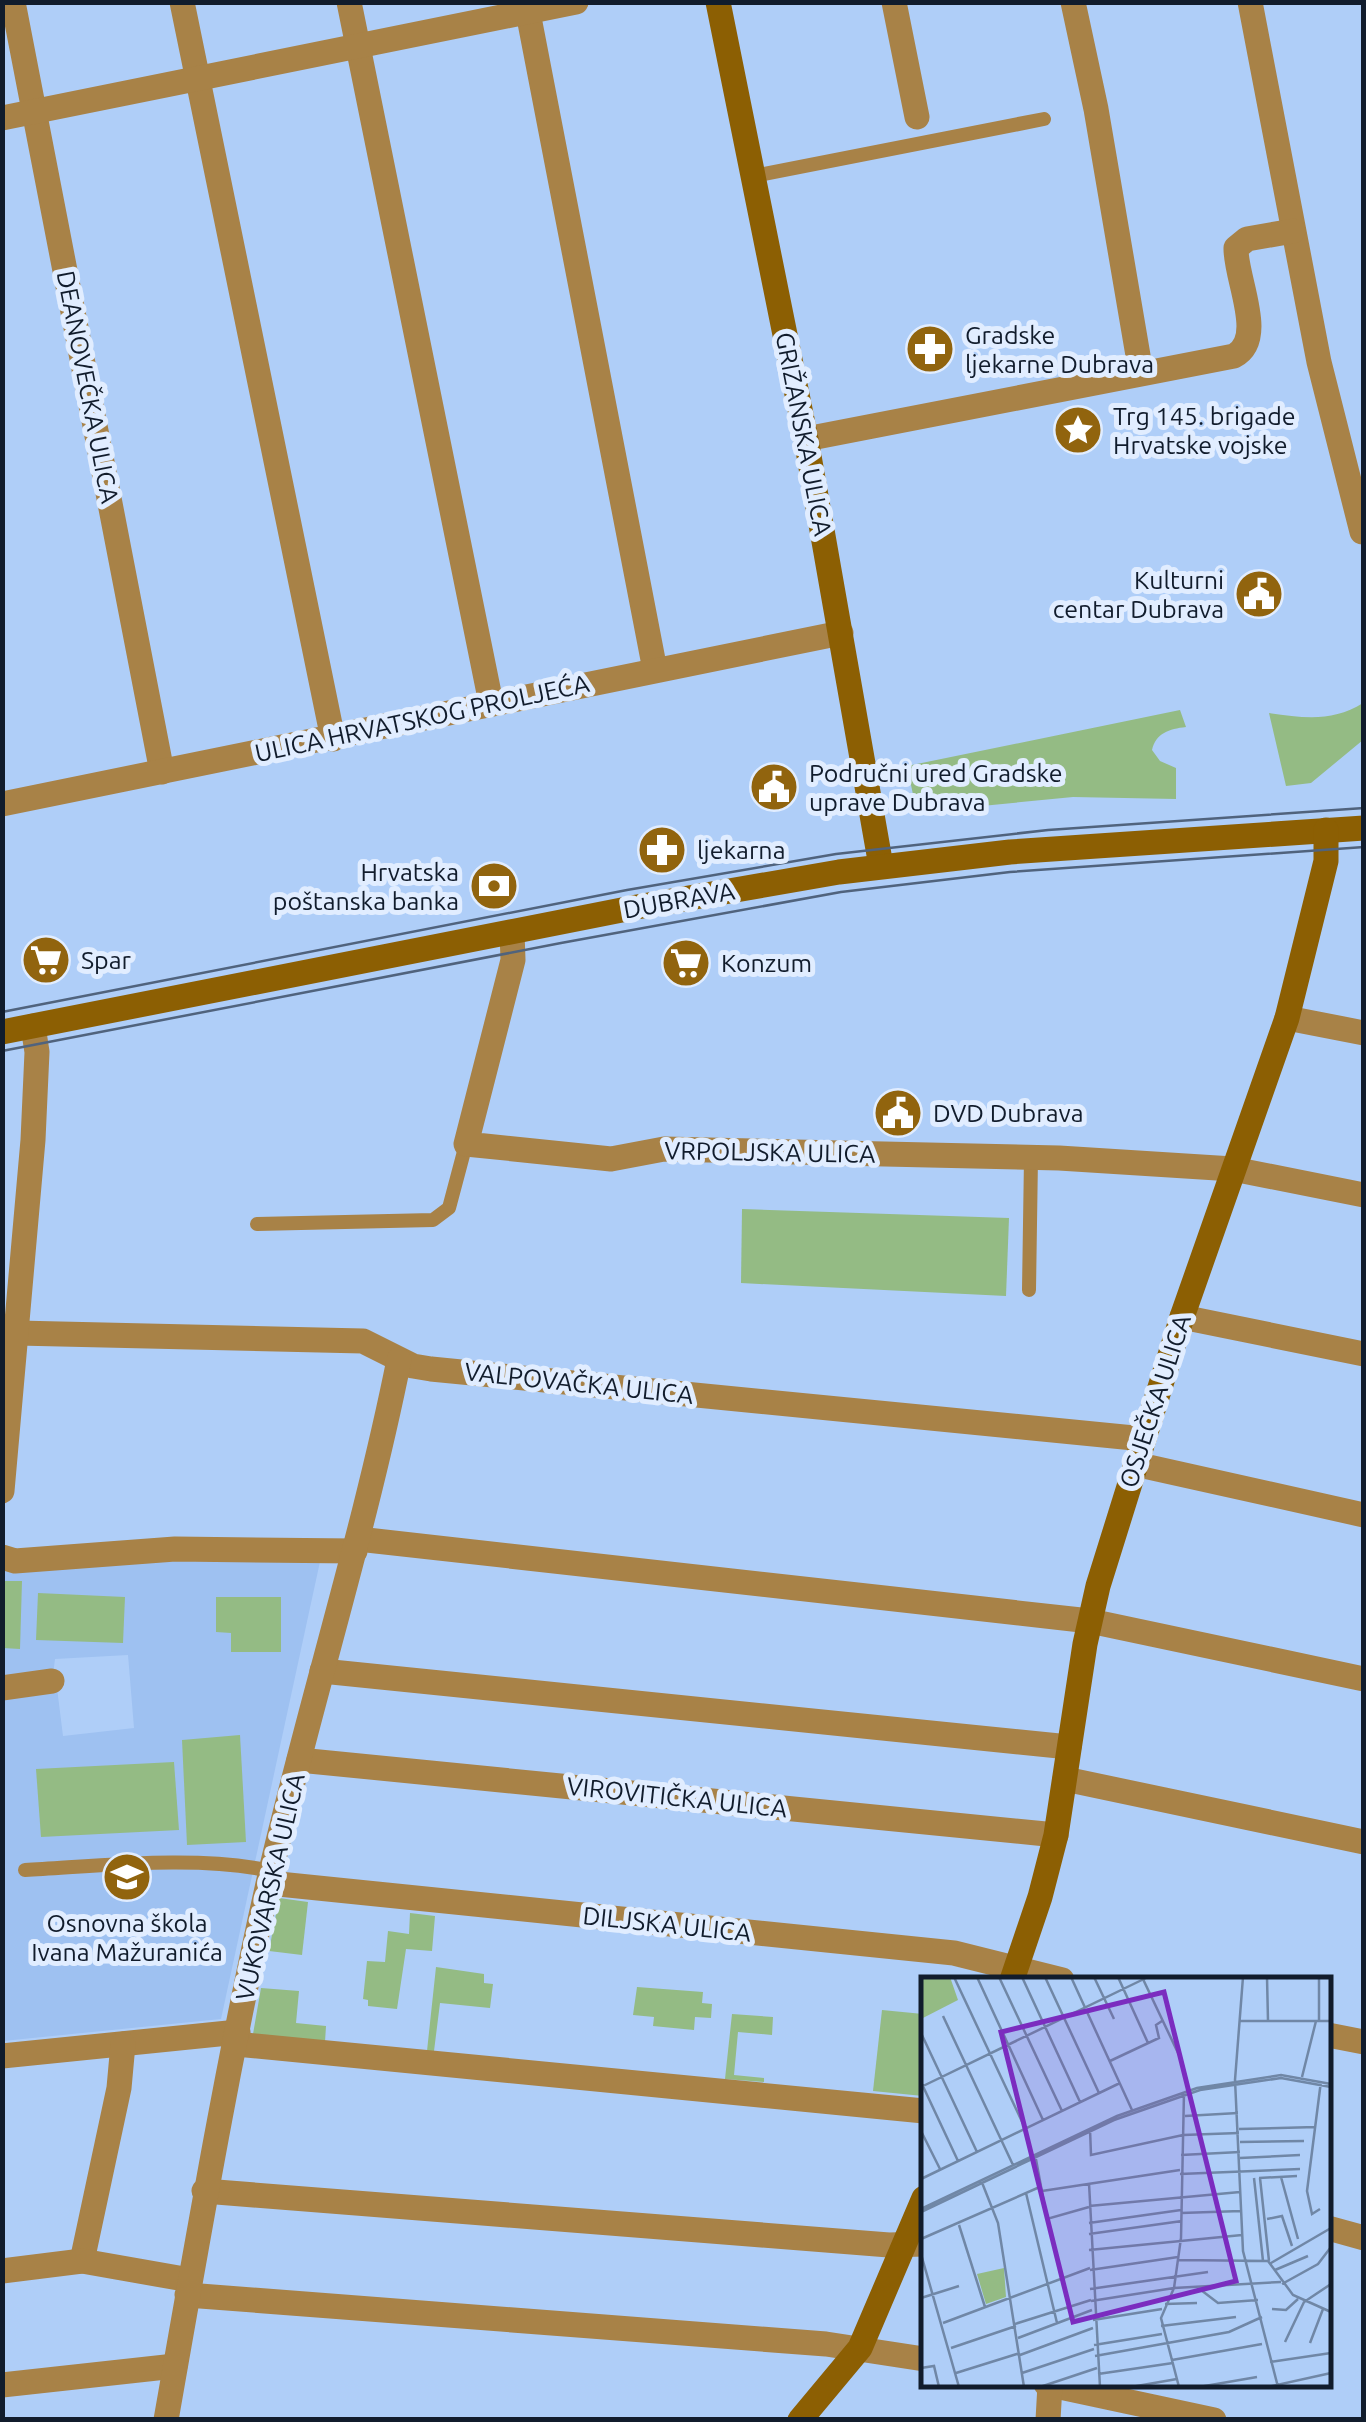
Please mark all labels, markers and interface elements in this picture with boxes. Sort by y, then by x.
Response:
street label: DEANOVEČKA ULICA [52,268,124,506]
place label: Gradske ljekarne Dubrava [965,321,1154,378]
pharmacy icon: Gradske ljekarne Dubrava [904,323,956,375]
street label: GRIŽANSKA ULICA [771,330,837,538]
place label: Trg 145. brigade Hrvatske vojske [1113,402,1296,459]
place icon: Trg 145. brigade Hrvatske vojske [1052,404,1104,456]
place label: Kulturni centar Dubrava [1053,566,1224,623]
public building icon: Kulturni centar Dubrava [1233,568,1285,620]
street label: ULICA HRVATSKOG PROLJEĆA [252,669,592,767]
place label: Područni ured Gradske uprave Dubrava [809,759,1063,816]
public building icon: Područni ured Gradske uprave Dubrava [748,761,800,813]
pharmacy icon: ljekarna [636,824,688,876]
place label: ljekarna [697,836,785,864]
place label: Hrvatska poštanska banka [273,858,459,915]
bank icon: Hrvatska poštanska banka [468,860,520,912]
street label: DUBRAVA [621,876,737,924]
supermarket icon: Spar [20,934,72,986]
supermarket icon: Konzum [660,937,712,989]
place label: Spar [81,946,132,974]
place label: Konzum [721,949,812,977]
public building icon: DVD Dubrava [872,1087,924,1139]
place label: DVD Dubrava [933,1099,1083,1127]
street label: VRPOLJSKA ULICA [664,1136,876,1168]
street label: OSJEČKA ULICA [1114,1311,1196,1491]
street label: VALPOVAČKA ULICA [463,1357,695,1409]
street label: VUKOVARSKA ULICA [230,1771,310,2003]
street label: VIROVITIČKA ULICA [566,1772,788,1822]
school or university icon: Osnovna škola Ivana Mažuranića [101,1851,153,1903]
street label: DILJSKA ULICA [581,1901,753,1947]
place label: Osnovna škola Ivana Mažuranića [31,1909,223,1966]
inset map [921,1977,1331,2387]

